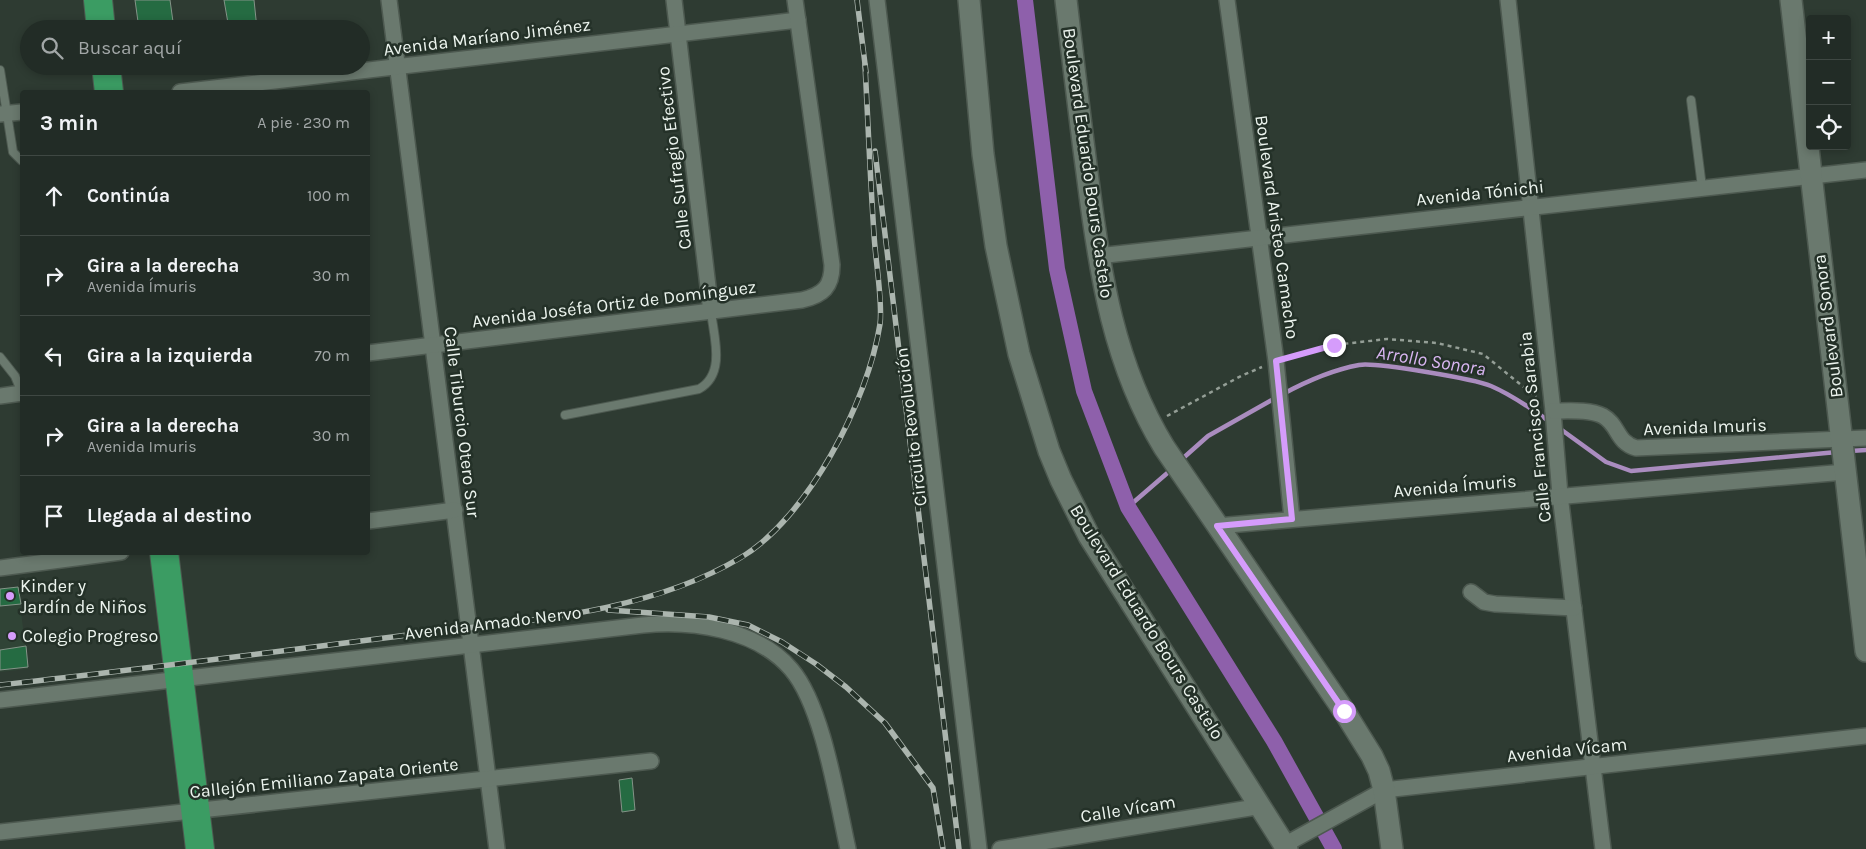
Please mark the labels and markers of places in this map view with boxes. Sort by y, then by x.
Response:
place label: Kinder y Jardín de Niños [20,575,147,618]
marker: Kinder y Jardín de Niños [4,590,16,602]
place label: Colegio Progreso [22,625,158,647]
marker: Colegio Progreso [6,630,18,642]

